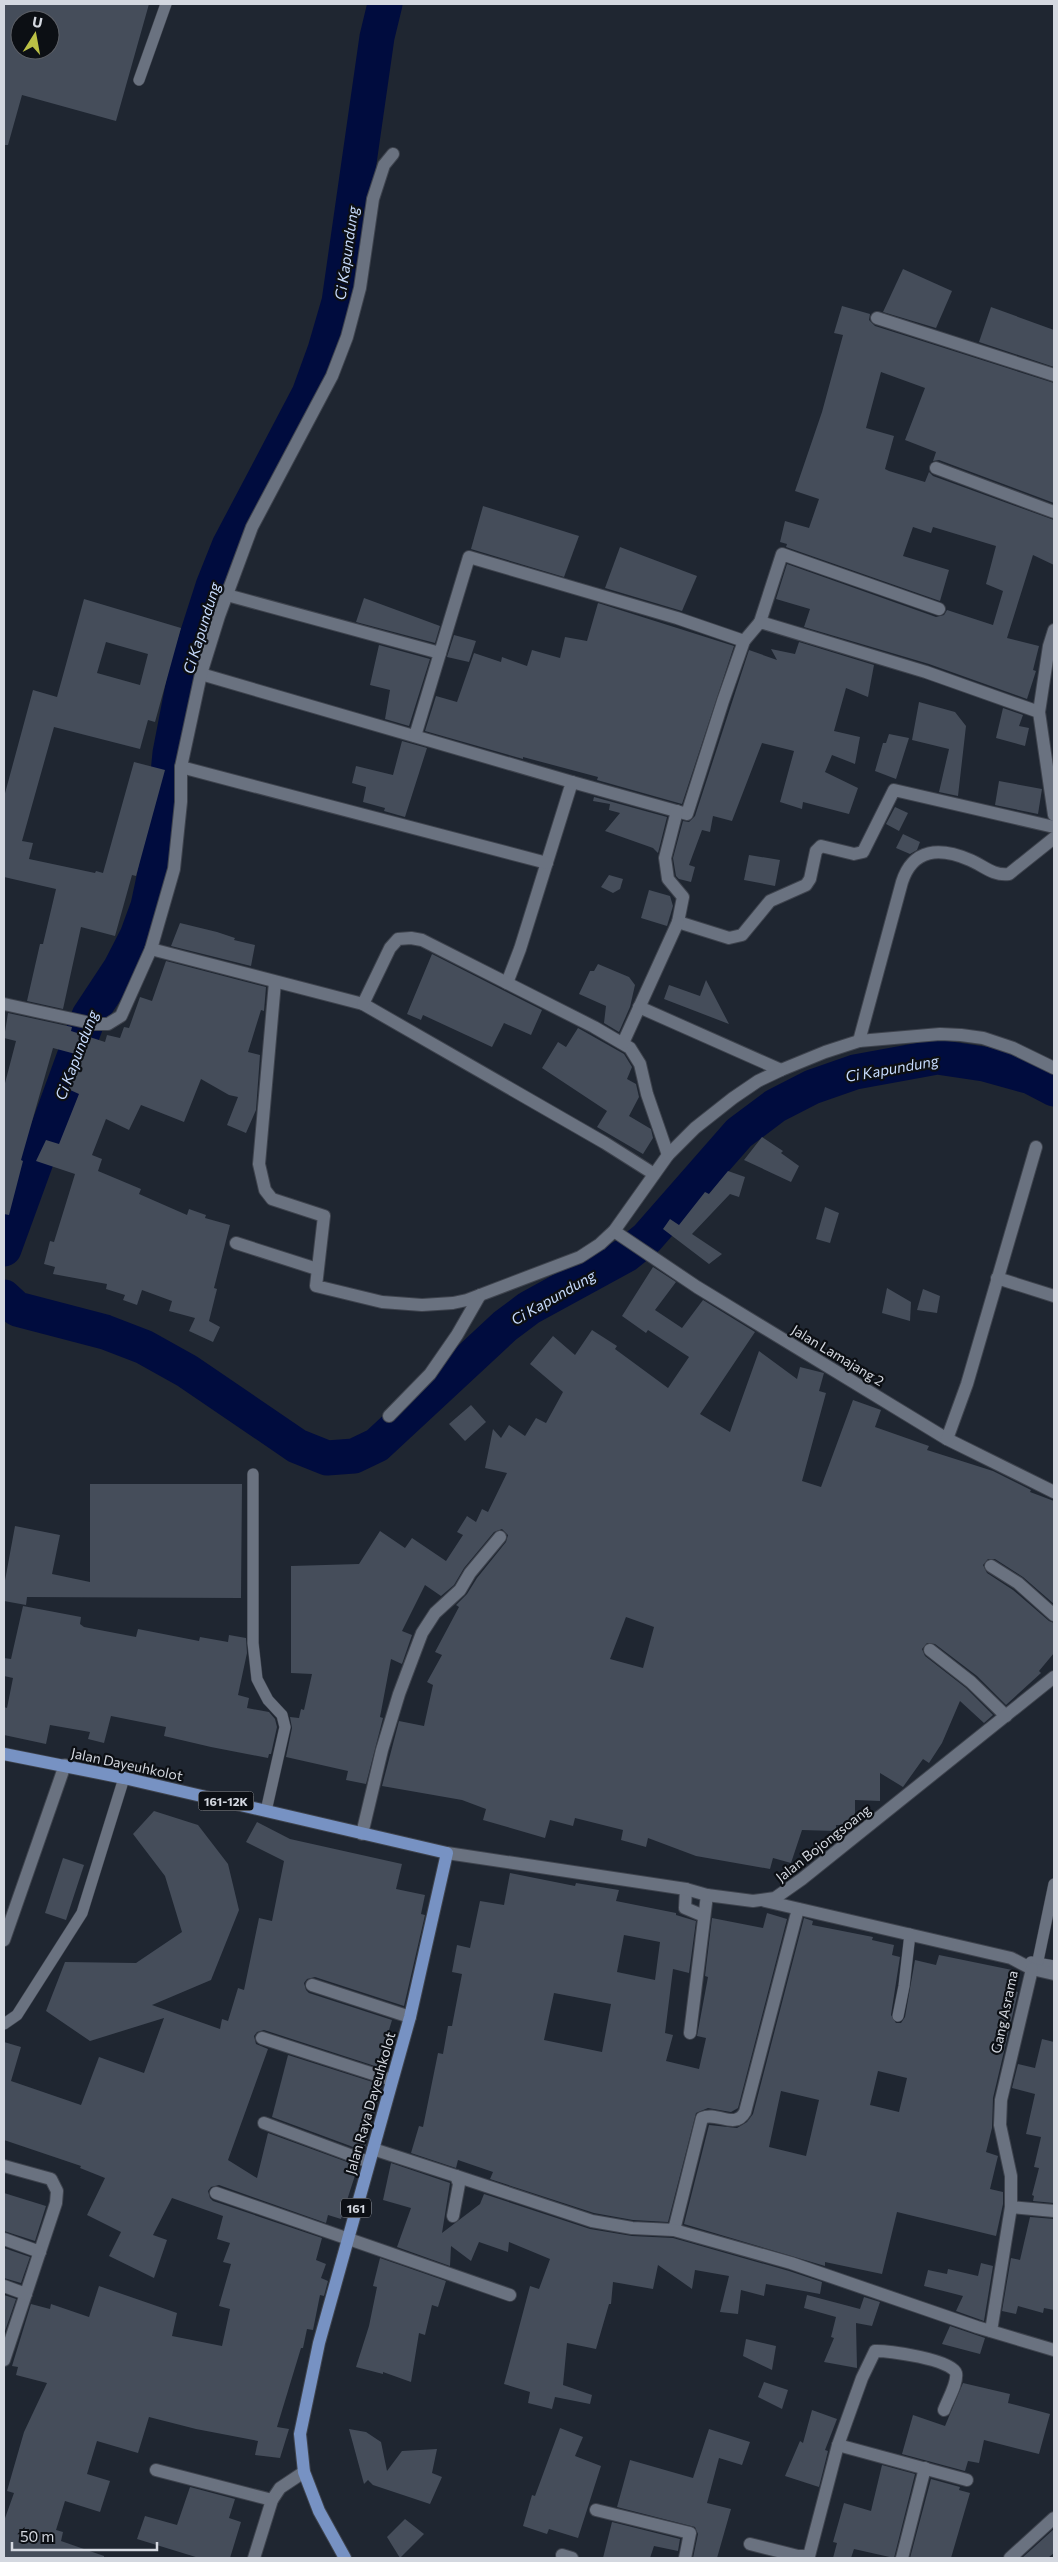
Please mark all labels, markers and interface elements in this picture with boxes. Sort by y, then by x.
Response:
north arrow [10,10,60,60]
text: U [31,12,44,31]
water label: Ci Kapundung [331,204,362,301]
water label: Ci Kapundung [179,579,224,676]
water label: Ci Kapundung [51,1007,102,1102]
water label: Ci Kapundung [844,1051,941,1085]
water label: Ci Kapundung [508,1265,599,1328]
street label: Jalan Lamajang 2 [789,1321,887,1389]
street label: Jalan Dayeuhkolot [70,1744,185,1784]
road number: 161-12K [198,1792,254,1810]
street label: Jalan Bojongsoang [772,1800,874,1885]
street label: Gang Asrama [987,1969,1021,2055]
street label: Jalan Raya Dayeuhkolot [342,2030,399,2176]
road number: 161 [341,2198,371,2218]
scale bar [12,2520,158,2552]
text: 50 m [20,2527,54,2545]

